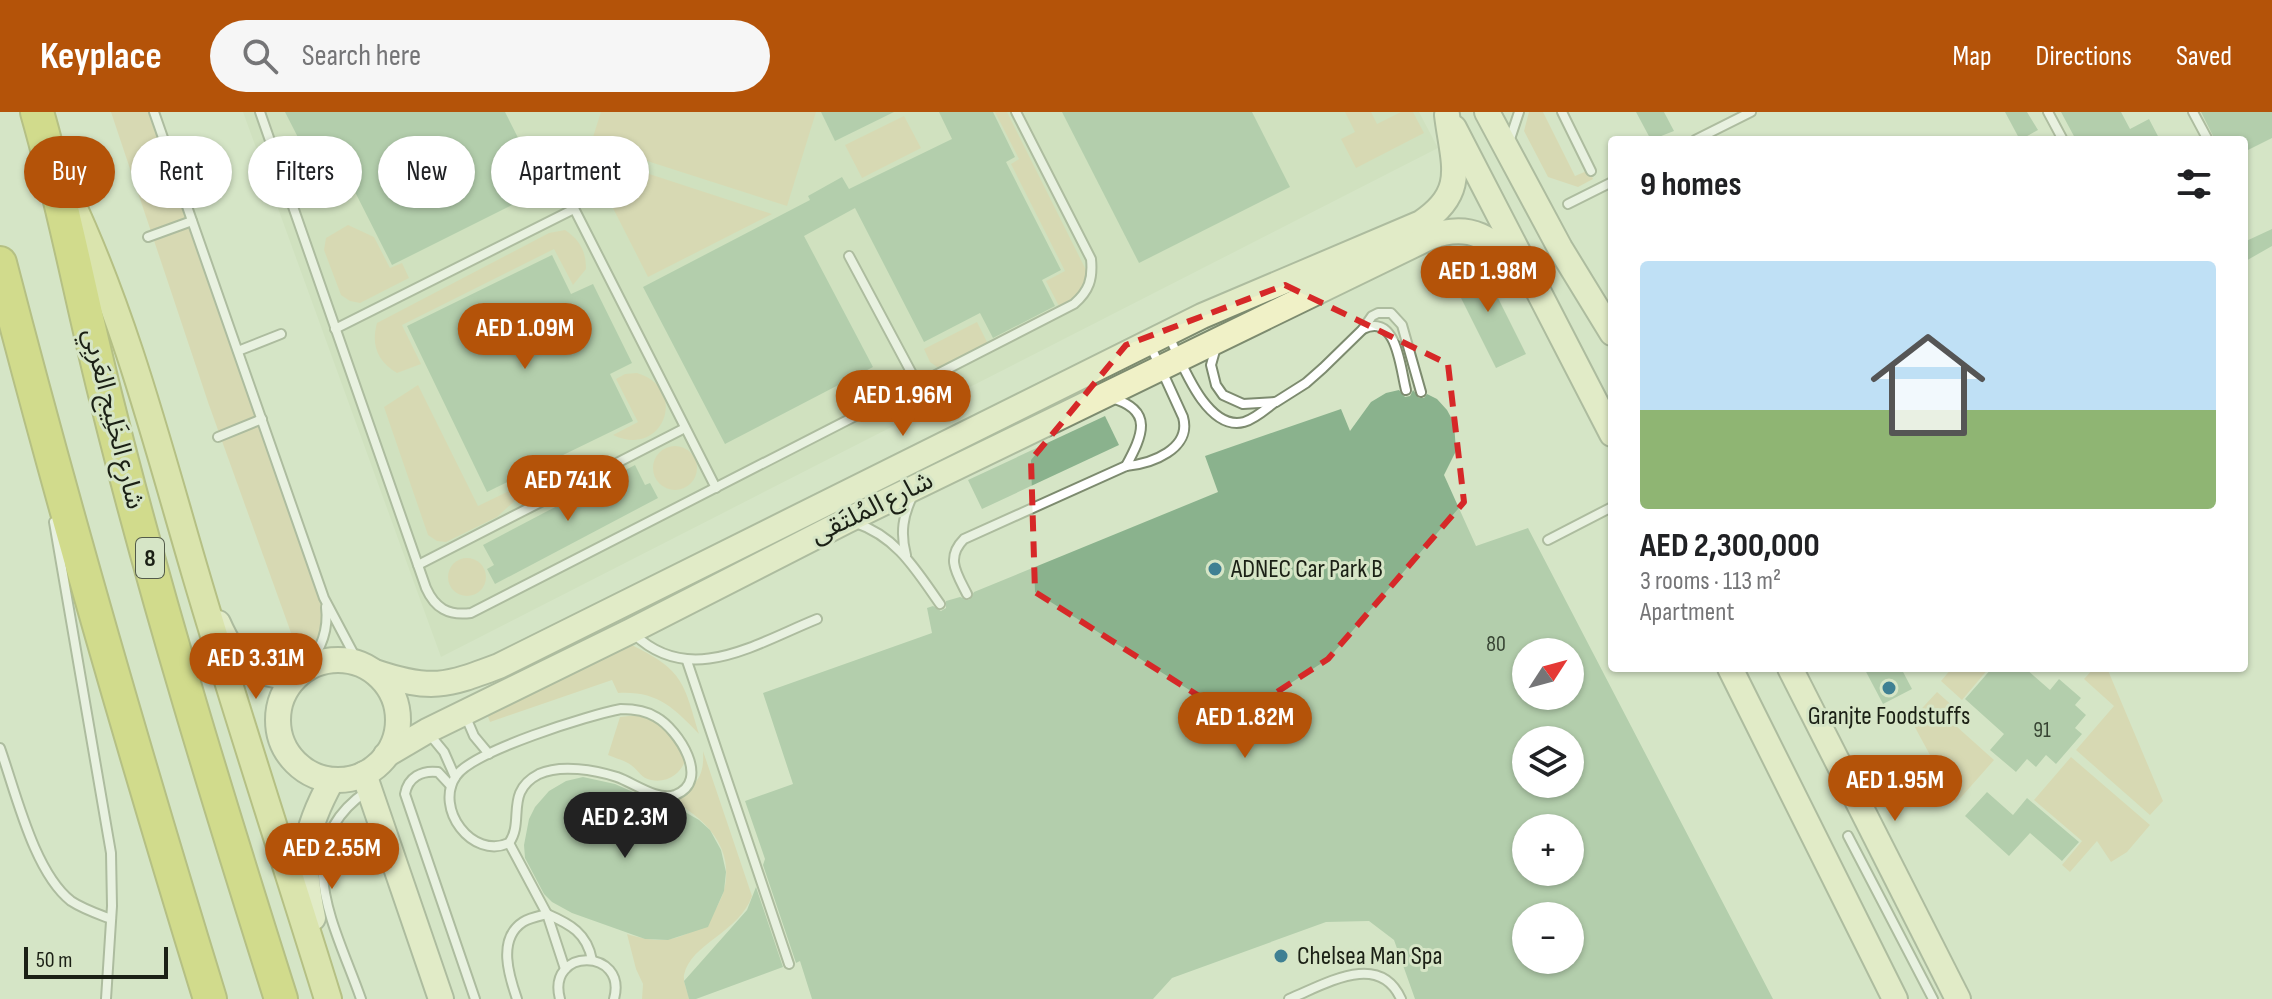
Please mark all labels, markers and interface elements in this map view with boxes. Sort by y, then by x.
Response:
search box [210,20,770,92]
text: Keyplace [40,34,162,79]
icon: search [238,34,282,78]
text: Search here [302,38,421,74]
text: Map [1953,40,1992,73]
text: Directions [2036,40,2132,73]
text: Saved [2176,40,2232,73]
chip: Buy [24,136,115,208]
chip: Rent [131,136,232,208]
chip: Filters [248,136,362,208]
chip: New [378,136,475,208]
chip: Apartment [491,136,649,208]
icon: filters [2172,162,2216,206]
text: 9 homes [1640,164,1741,205]
pin: AED 1.98M [1396,246,1580,314]
text: AED 1.98M [1439,256,1537,287]
pin: AED 1.09M [433,303,617,371]
text: AED 1.09M [476,313,574,344]
icon: home [1856,313,2000,457]
street label: شارع الخَلِيج العَربِي [73,326,150,513]
pin: AED 1.96M [811,370,995,438]
text: AED 1.96M [854,380,952,411]
pin: AED 741K [485,455,651,523]
text: AED 741K [525,465,611,496]
street label: شارع المُلتَقى [806,465,939,553]
text: AED 2,300,000 [1640,525,1820,566]
road number: 8 [136,538,164,578]
place label: ADNEC Car Park B [1230,554,1383,585]
marker: ADNEC Car Park B [1206,560,1224,578]
text: 3 rooms · 113 m² [1640,566,1781,597]
text: Apartment [1640,597,1734,628]
house number: 80 [1486,631,1506,658]
pin: AED 3.31M [164,633,348,701]
north arrow [1512,638,1584,710]
map controls [1512,638,1584,974]
text: AED 3.31M [207,643,305,674]
marker: Granjte Foodstuffs [1880,679,1898,697]
pin: AED 1.82M [1153,692,1337,760]
place label: Granjte Foodstuffs [1808,701,1970,732]
text: AED 1.82M [1196,702,1294,733]
house number: 91 [2033,717,2051,744]
button: layers [1512,726,1584,798]
pin: AED 1.95M [1803,755,1987,823]
text: AED 1.95M [1846,765,1944,796]
pin: AED 2.3M [542,792,708,860]
text: AED 2.3M [582,802,668,833]
button: + [1512,814,1584,886]
pin: AED 2.55M [240,823,424,891]
text: AED 2.55M [283,833,381,864]
button: − [1512,902,1584,974]
place label: Chelsea Man Spa [1297,941,1443,972]
scale bar [24,943,168,979]
text: 50 m [36,947,72,974]
marker: Chelsea Man Spa [1272,947,1290,965]

